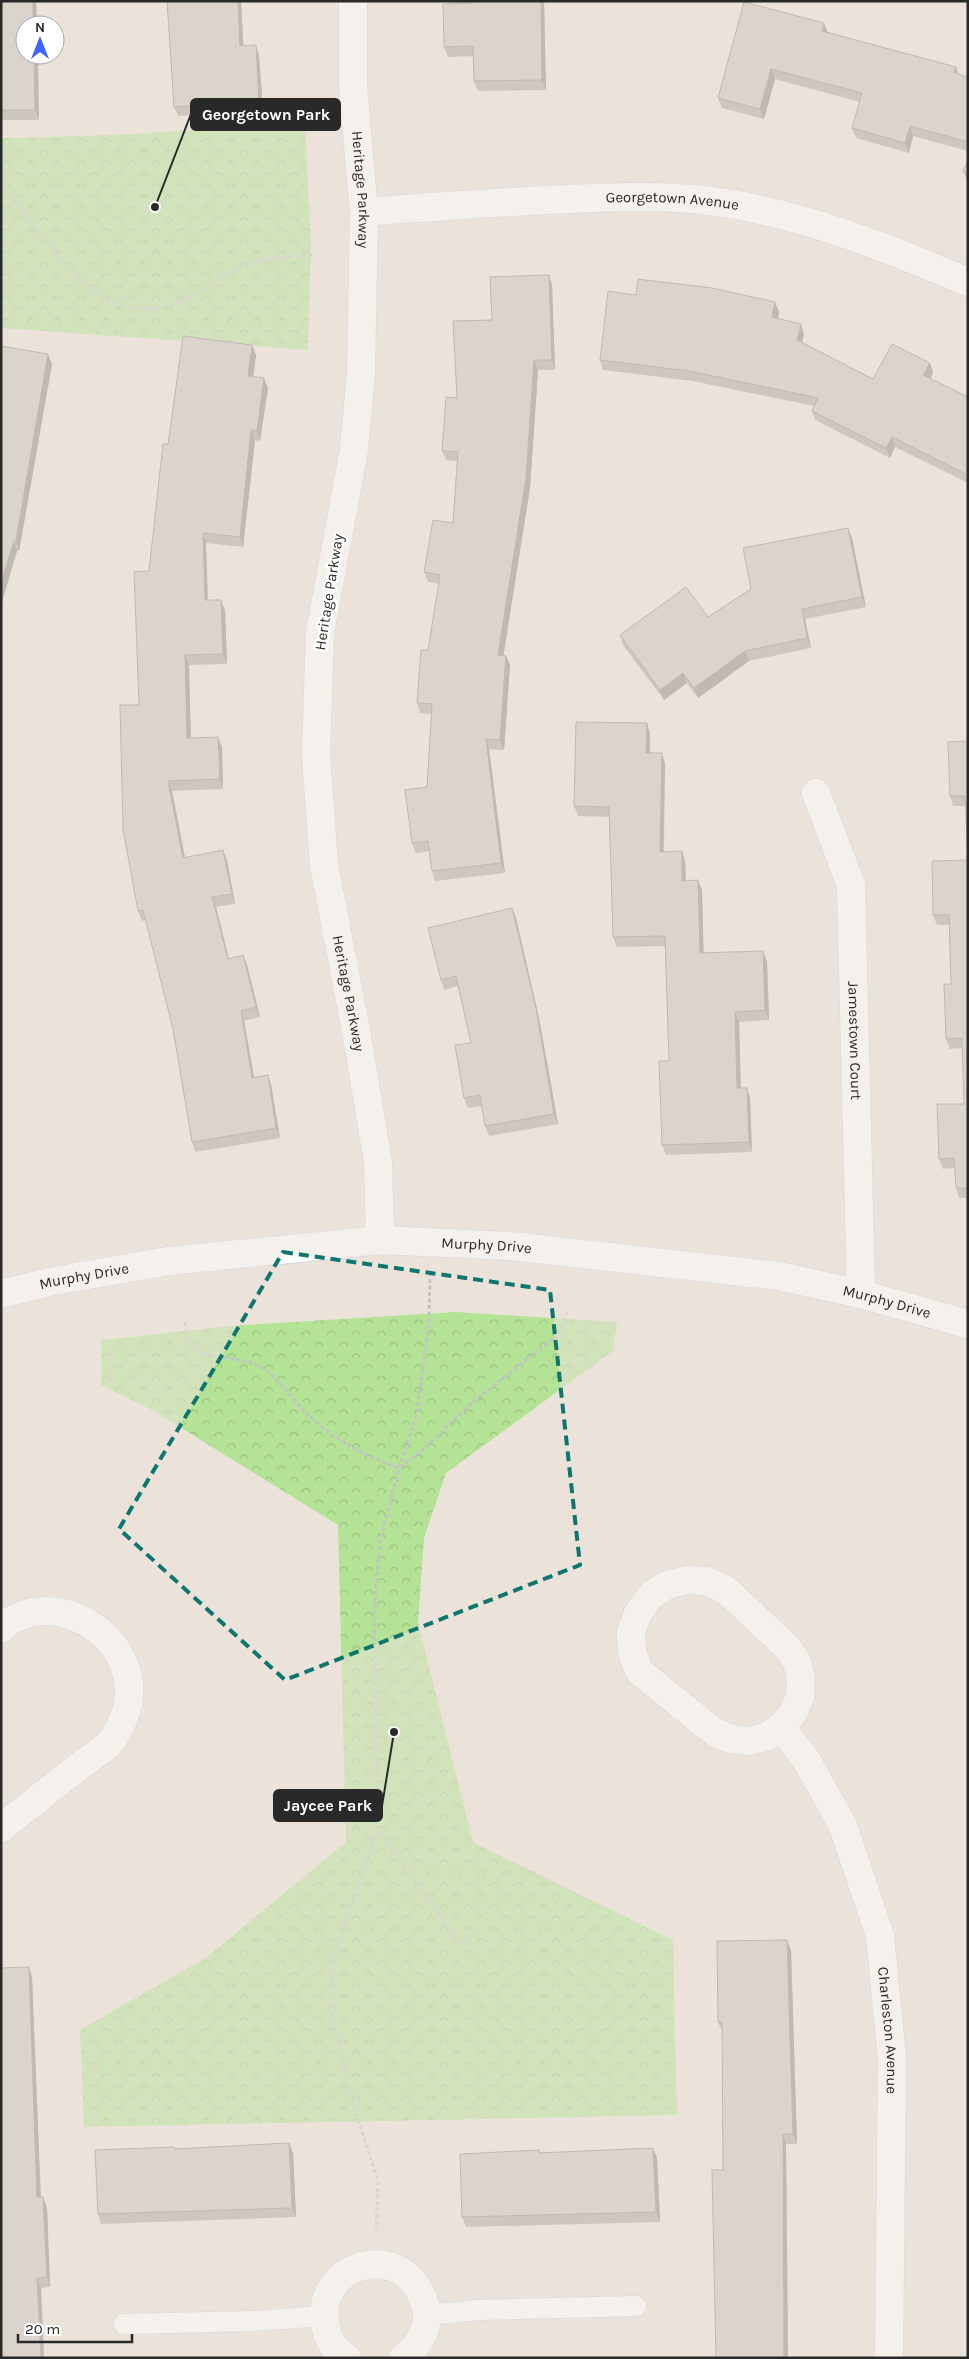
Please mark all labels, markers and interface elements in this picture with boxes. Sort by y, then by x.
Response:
north arrow [15,15,65,65]
text: N [35,19,45,36]
callout: Georgetown Park [191,99,340,130]
text: Georgetown Park [202,105,331,124]
street label: Heritage Parkway [348,130,373,249]
street label: Georgetown Avenue [605,188,740,214]
street label: Heritage Parkway [311,532,347,652]
street label: Heritage Parkway [329,934,368,1053]
street label: Jamestown Court [844,981,865,1101]
street label: Murphy Drive [441,1234,533,1257]
street label: Murphy Drive [37,1259,130,1293]
street label: Murphy Drive [841,1281,933,1322]
callout: Jaycee Park [274,1790,382,1821]
text: Jaycee Park [284,1796,373,1815]
street label: Charleston Avenue [874,1966,901,2094]
scale bar [18,2312,131,2344]
text: 20 m [25,2320,60,2338]

